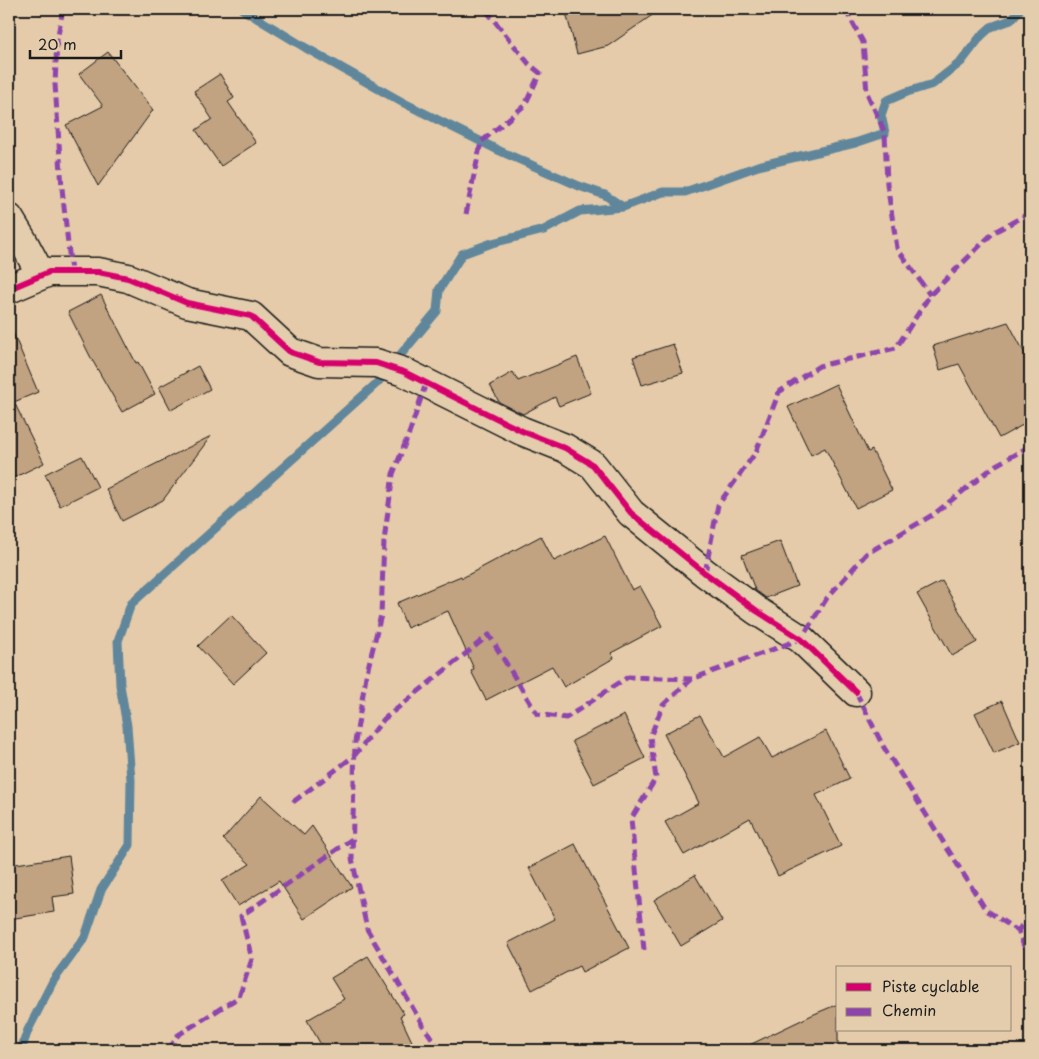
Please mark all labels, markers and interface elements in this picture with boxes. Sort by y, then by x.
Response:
scale bar [30,28,121,60]
text: 20 m [38,32,77,55]
legend [836,966,1012,1032]
text: Piste cyclable [882,974,979,997]
text: Chemin [882,998,936,1021]

